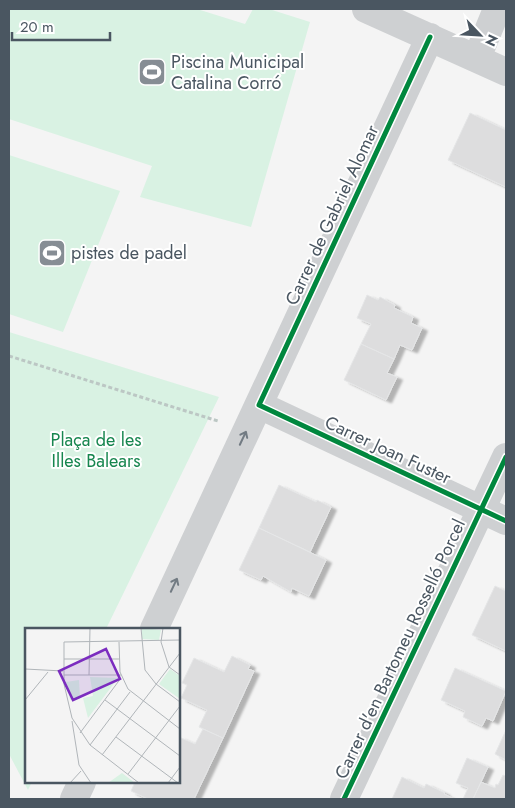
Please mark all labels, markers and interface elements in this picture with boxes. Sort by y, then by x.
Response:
scale bar [12,10,110,42]
north arrow [455,10,505,60]
text: 20 m [20,16,54,38]
text: N [480,31,503,50]
place label: Piscina Municipal Catalina Corró [171,49,304,96]
sports icon: Piscina Municipal Catalina Corró [137,57,167,87]
street label: Carrer de Gabriel Alomar [279,120,386,309]
sports icon: pistes de padel [37,238,67,268]
place label: pistes de padel [71,240,187,266]
street label: Carrer Joan Fuster [321,409,456,491]
park label: Plaça de les Illes Balears [51,427,141,474]
one-way arrow [239,431,248,446]
street label: Carrer d'en Bartomeu Rosselló Porcel [328,515,472,783]
one-way arrow [170,578,180,593]
inset map [25,628,180,783]

